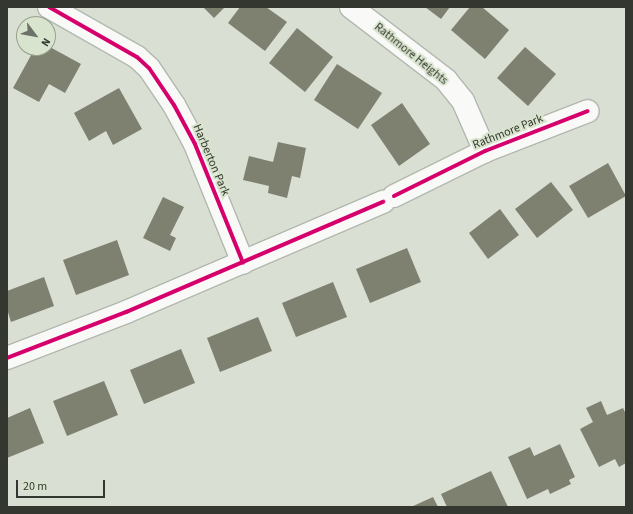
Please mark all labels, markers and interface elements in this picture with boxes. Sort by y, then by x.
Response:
north arrow [16,16,56,56]
street label: Rathmore Heights [371,20,451,88]
text: N [37,35,54,49]
street label: Rathmore Park [471,111,545,153]
street label: Harberton Park [189,122,233,198]
scale bar [18,472,107,498]
text: 20 m [23,478,47,495]

